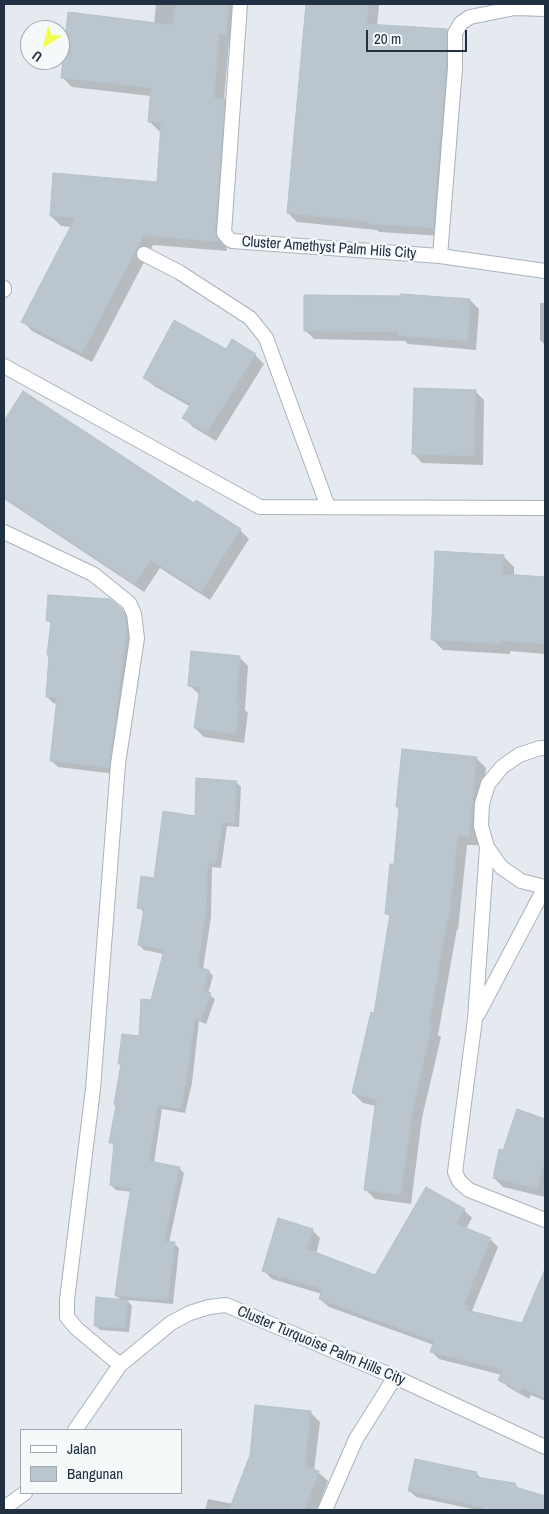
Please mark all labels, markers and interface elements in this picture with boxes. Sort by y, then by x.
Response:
north arrow [20,20,70,70]
scale bar [369,20,470,52]
text: 20 m [374,28,401,49]
text: U [28,47,46,66]
street label: Cluster Amethyst Palm Hils City [241,233,417,263]
street label: Cluster Turquoise Palm Hills City [234,1302,408,1390]
legend [20,1429,182,1494]
text: Jalan [67,1438,96,1459]
text: Bangunan [67,1463,123,1484]

